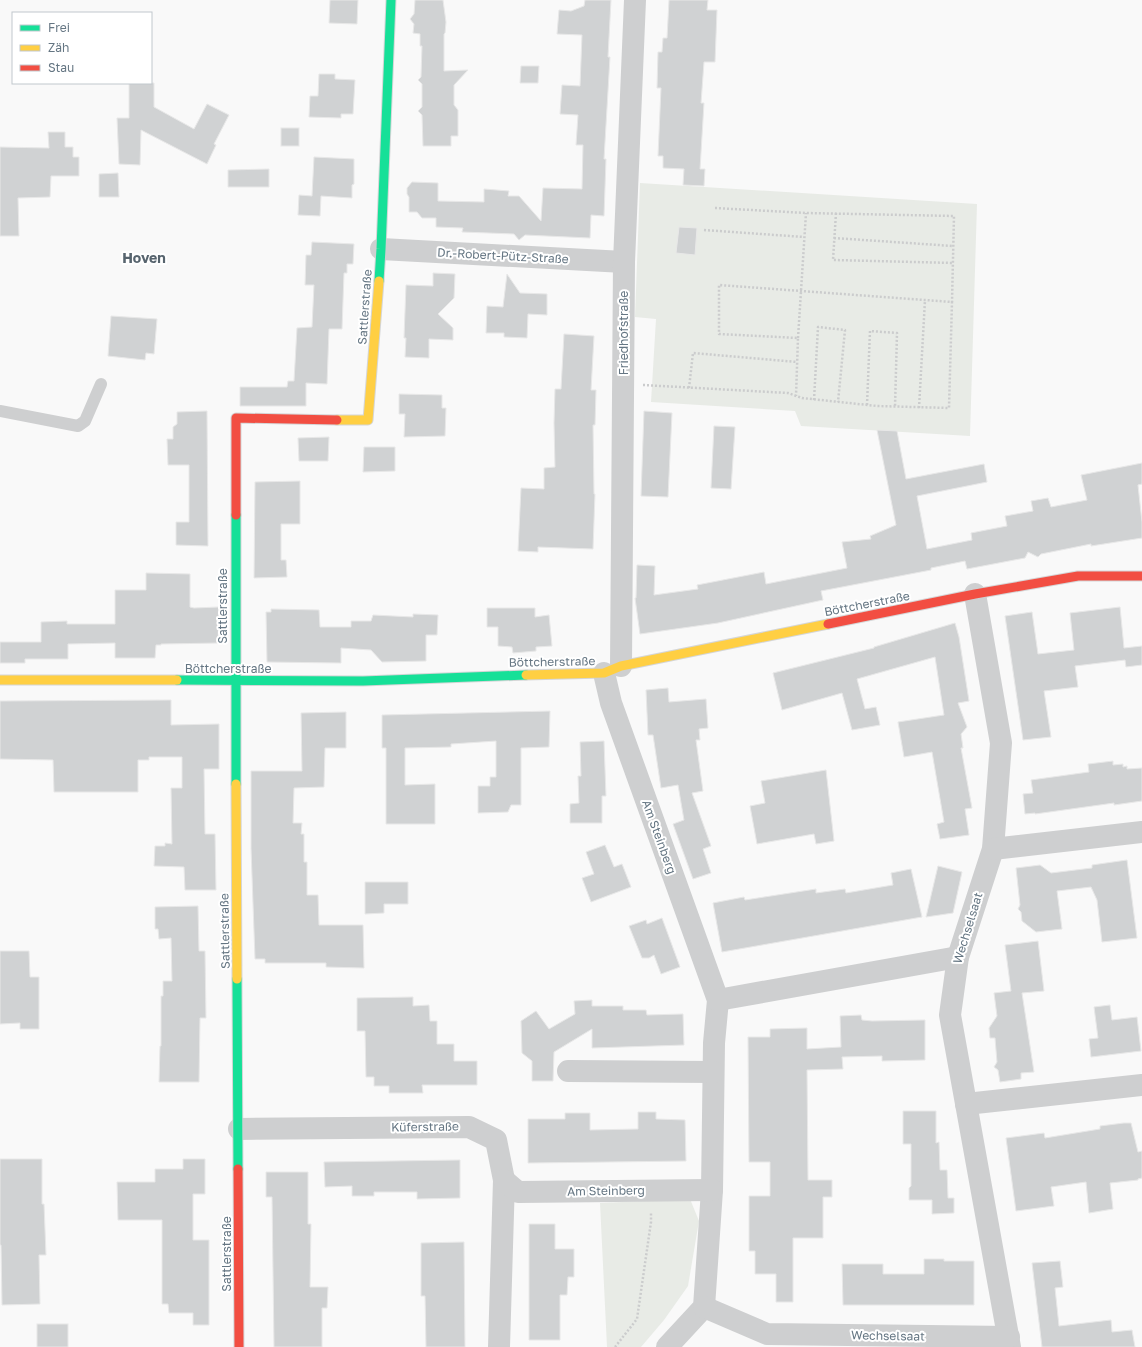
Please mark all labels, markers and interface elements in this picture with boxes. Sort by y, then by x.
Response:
legend [12,12,152,84]
text: Frei [48,20,70,35]
text: Zäh [48,40,69,55]
text: Stau [48,60,74,75]
street label: Dr.-Robert-Pütz-Straße [437,245,569,266]
district label: Hoven [122,249,166,266]
street label: Sattlerstraße [354,269,375,345]
street label: Friedhofstraße [616,291,631,375]
street label: Sattlerstraße [215,568,230,644]
street label: Böttcherstraße [823,588,911,619]
street label: Böttcherstraße [509,653,596,670]
street label: Böttcherstraße [185,661,271,676]
street label: Am Steinberg [639,798,680,876]
street label: Wechselsaat [950,890,986,965]
street label: Sattlerstraße [216,893,233,969]
street label: Küferstraße [391,1118,459,1135]
street label: Am Steinberg [567,1182,645,1199]
street label: Sattlerstraße [219,1216,234,1292]
street label: Wechselsaat [851,1327,925,1344]

